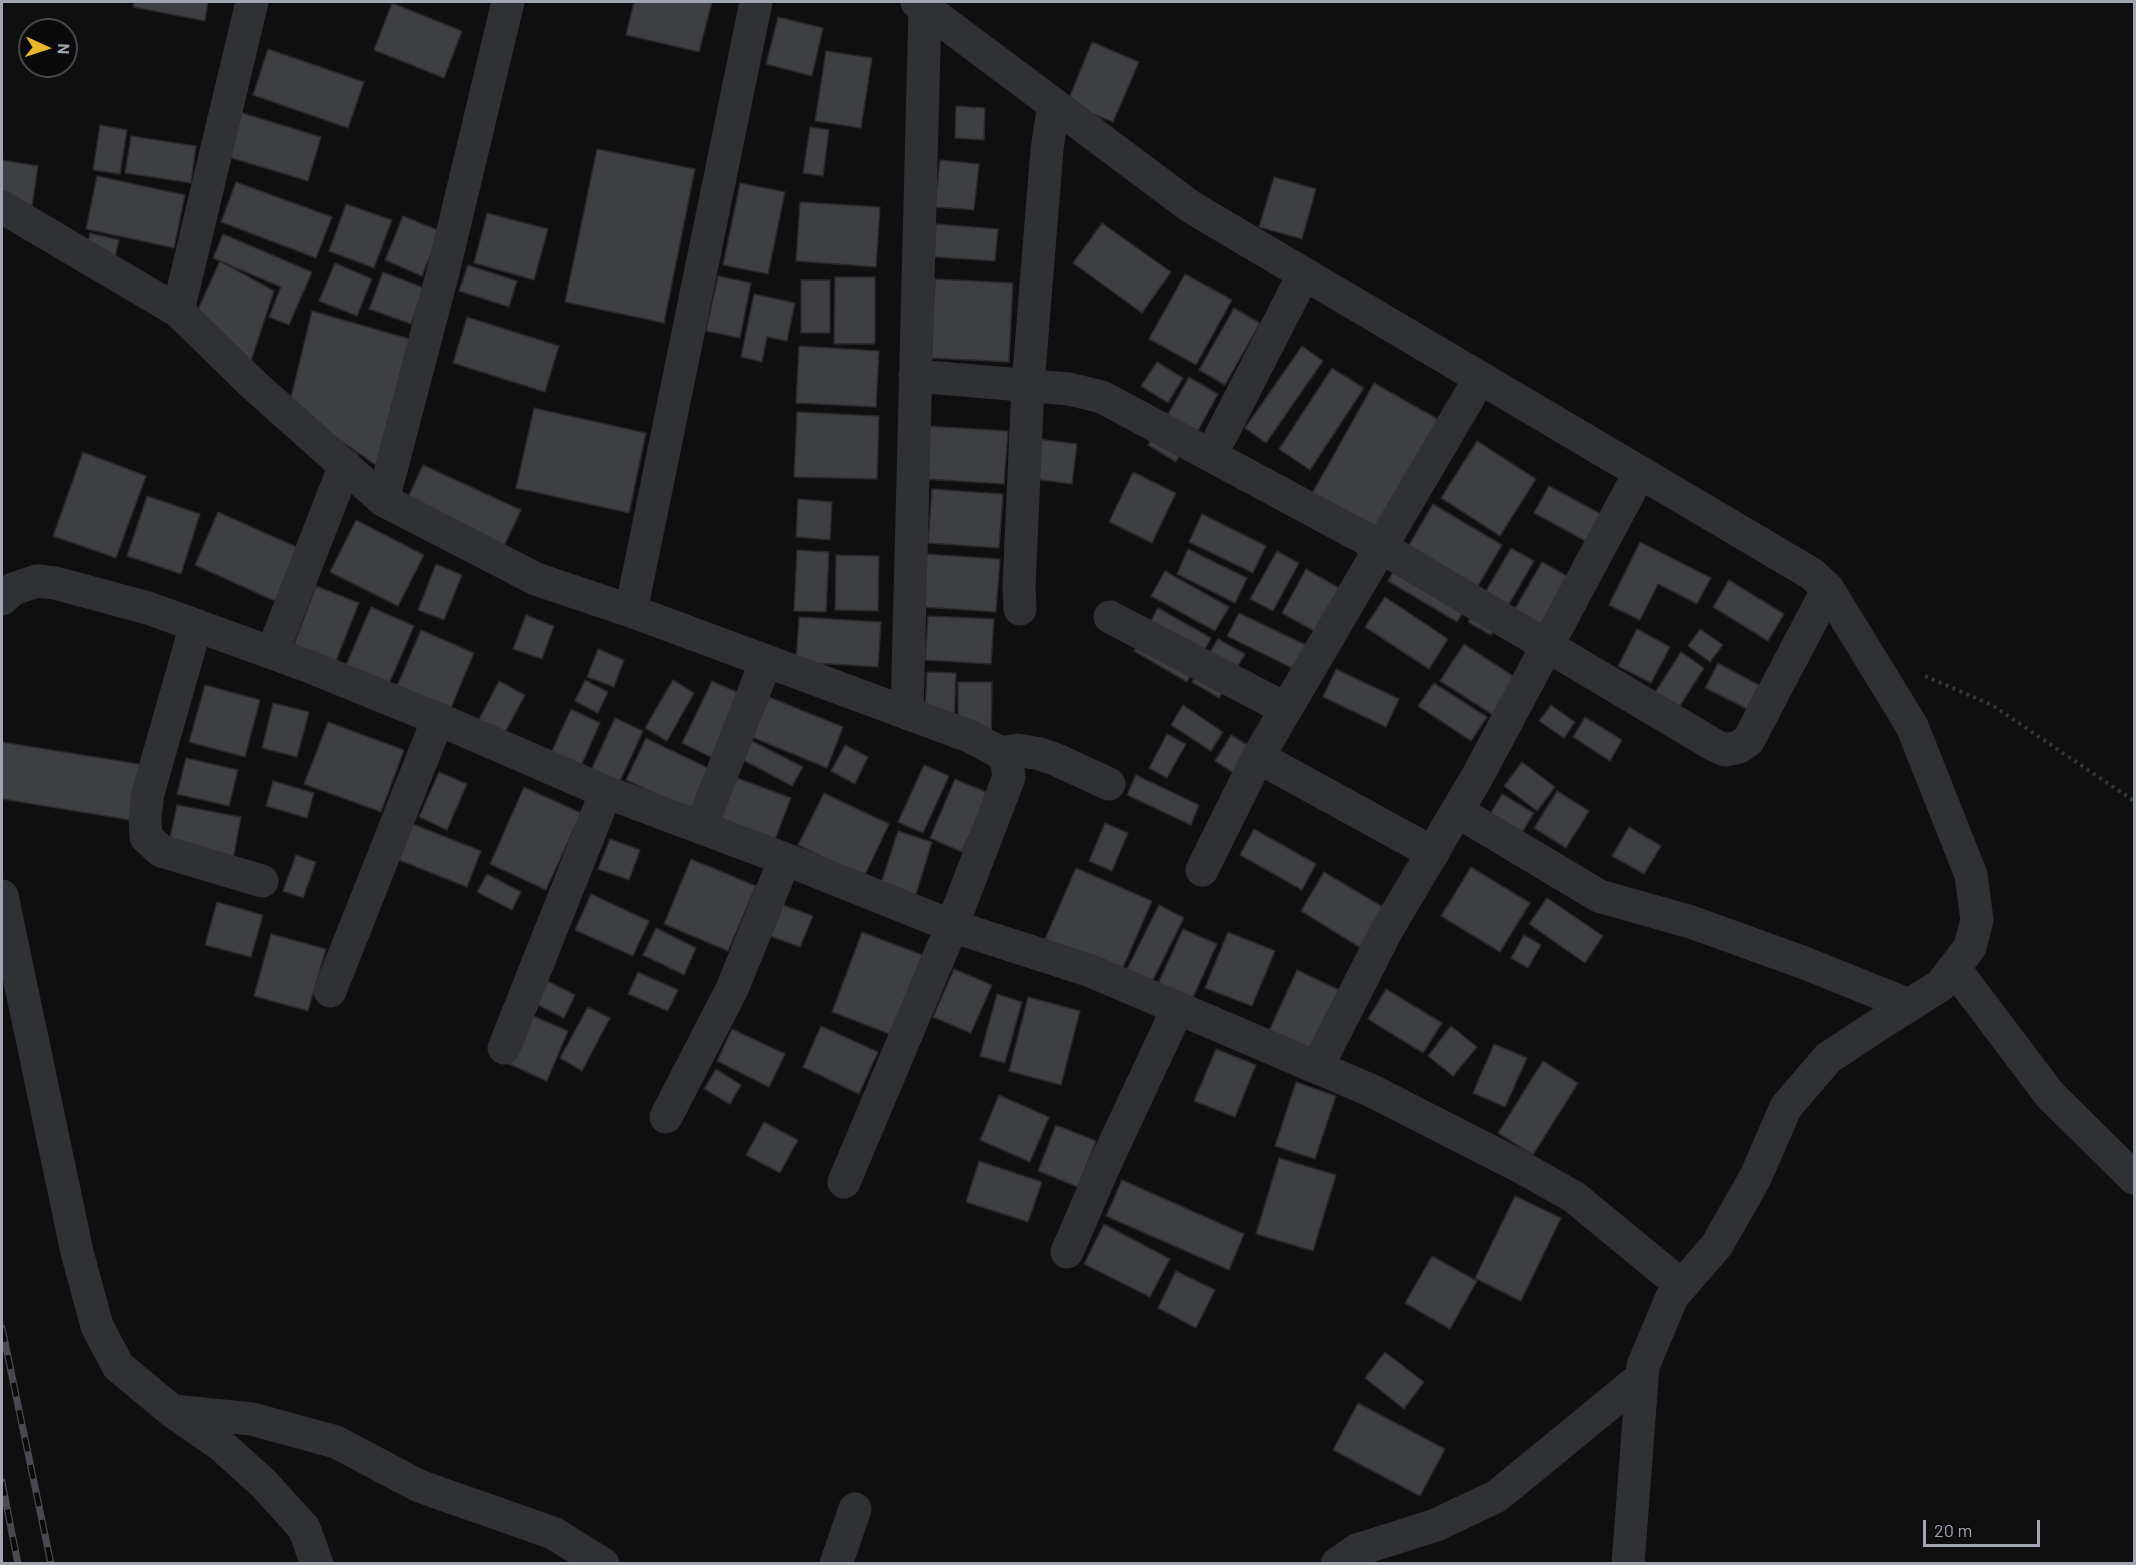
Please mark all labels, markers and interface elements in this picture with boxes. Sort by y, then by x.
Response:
north arrow [18,18,78,78]
text: N [55,43,74,55]
scale bar [1926,1508,2043,1546]
text: 20 m [1934,1519,1972,1541]

